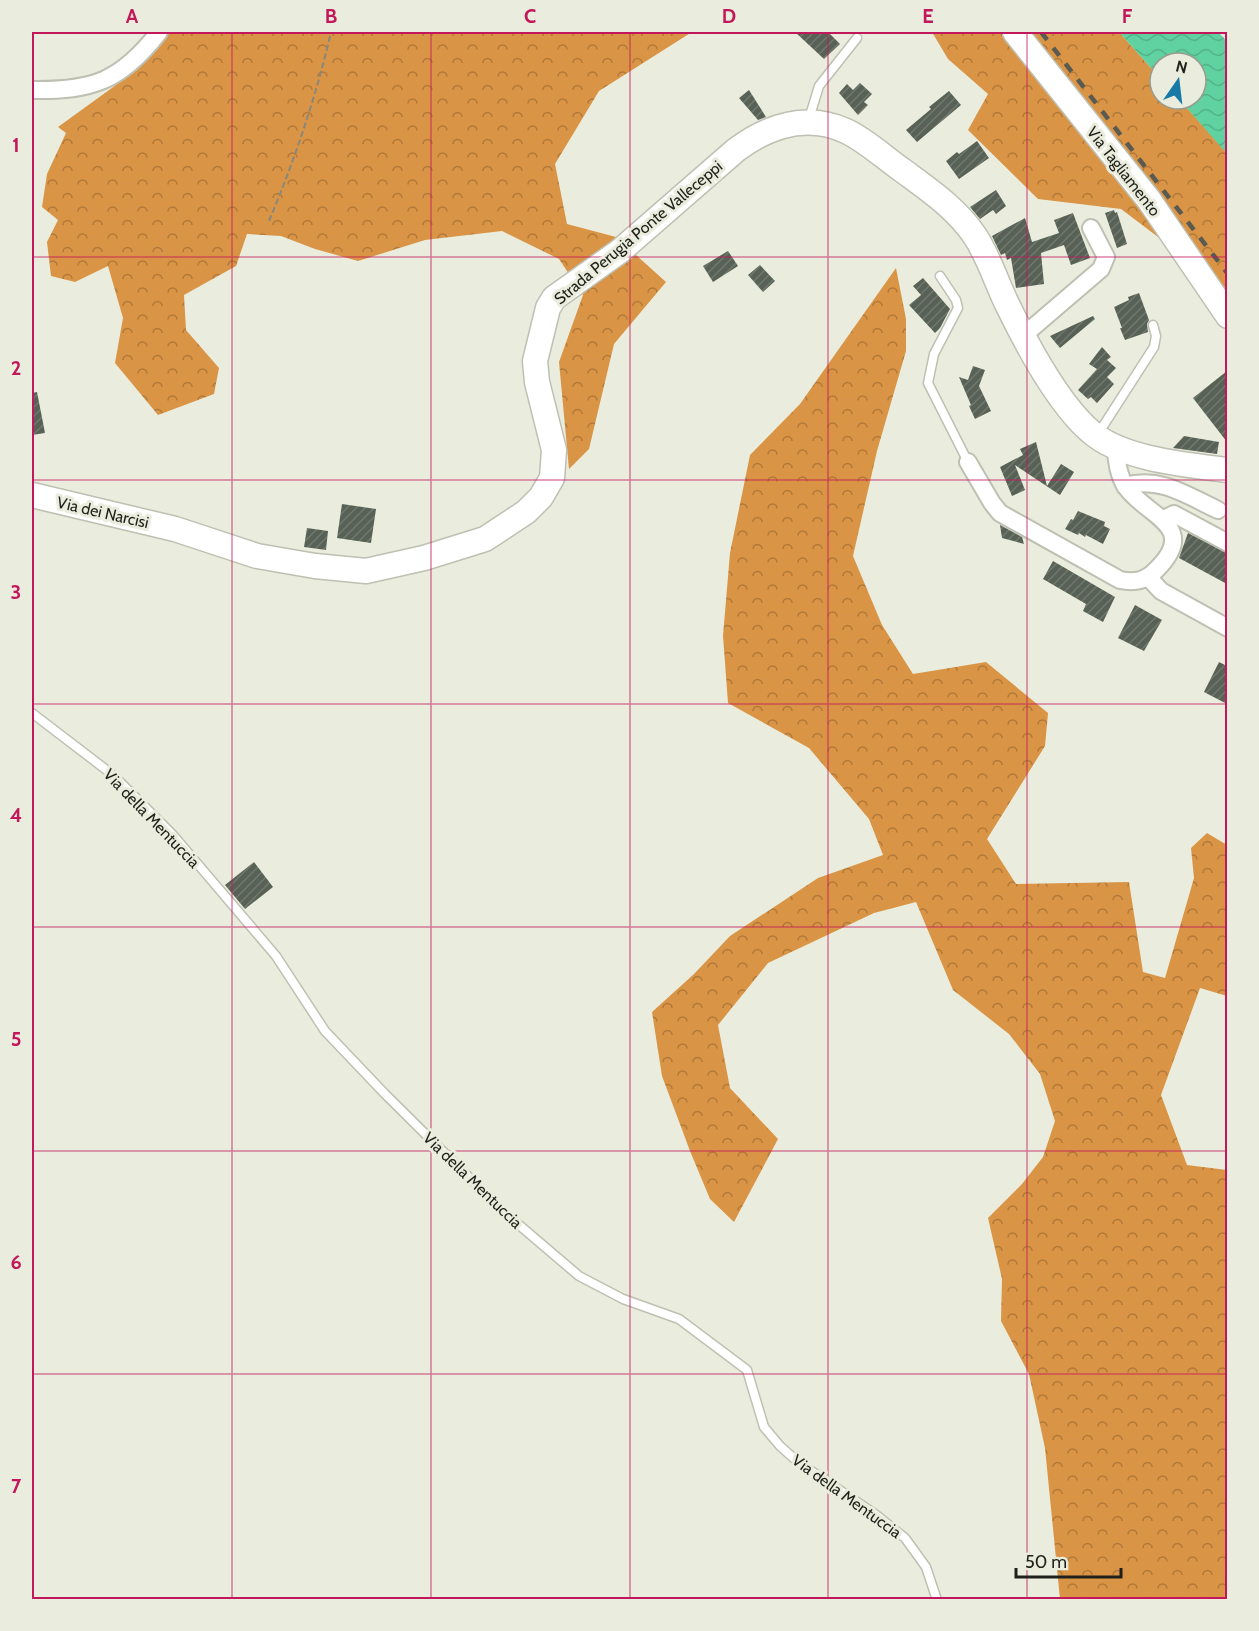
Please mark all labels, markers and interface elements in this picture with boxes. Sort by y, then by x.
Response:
text: A [126,4,139,28]
text: B [325,4,337,28]
text: C [524,4,536,28]
text: D [722,4,736,28]
text: E [922,4,934,28]
text: F [1122,4,1133,28]
north arrow [1148,51,1208,111]
text: N [1174,56,1189,78]
street label: Via Tagliamento [1083,123,1165,220]
text: 1 [12,133,20,157]
street label: Strada Perugia Ponte Valleceppi [550,156,726,308]
text: 2 [11,356,21,380]
street label: Via dei Narcisi [55,493,151,532]
text: 3 [11,580,21,604]
street label: Via della Mentuccia [100,765,204,872]
text: 4 [10,803,22,827]
text: 5 [11,1027,21,1051]
street label: Via della Mentuccia [419,1128,526,1233]
text: 6 [10,1250,22,1274]
street label: Via della Mentuccia [788,1450,905,1543]
text: 7 [11,1474,22,1498]
scale bar [1016,1541,1121,1579]
text: 50 m [1025,1551,1067,1573]

